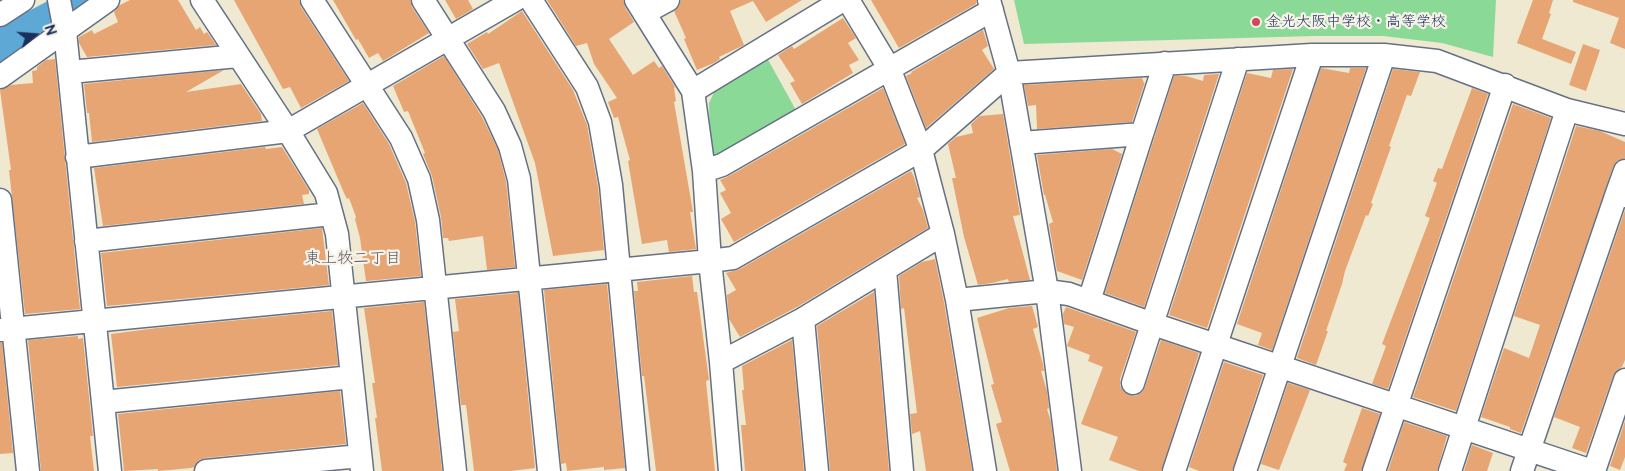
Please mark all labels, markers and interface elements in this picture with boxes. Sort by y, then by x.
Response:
north arrow [10,10,60,60]
place label: 金光大阪中学校・高等学校 [1266,13,1446,31]
marker: 金光大阪中学校・高等学校 [1250,16,1262,28]
text: N [40,23,59,38]
district label: 東上牧二丁目 [305,249,401,269]

